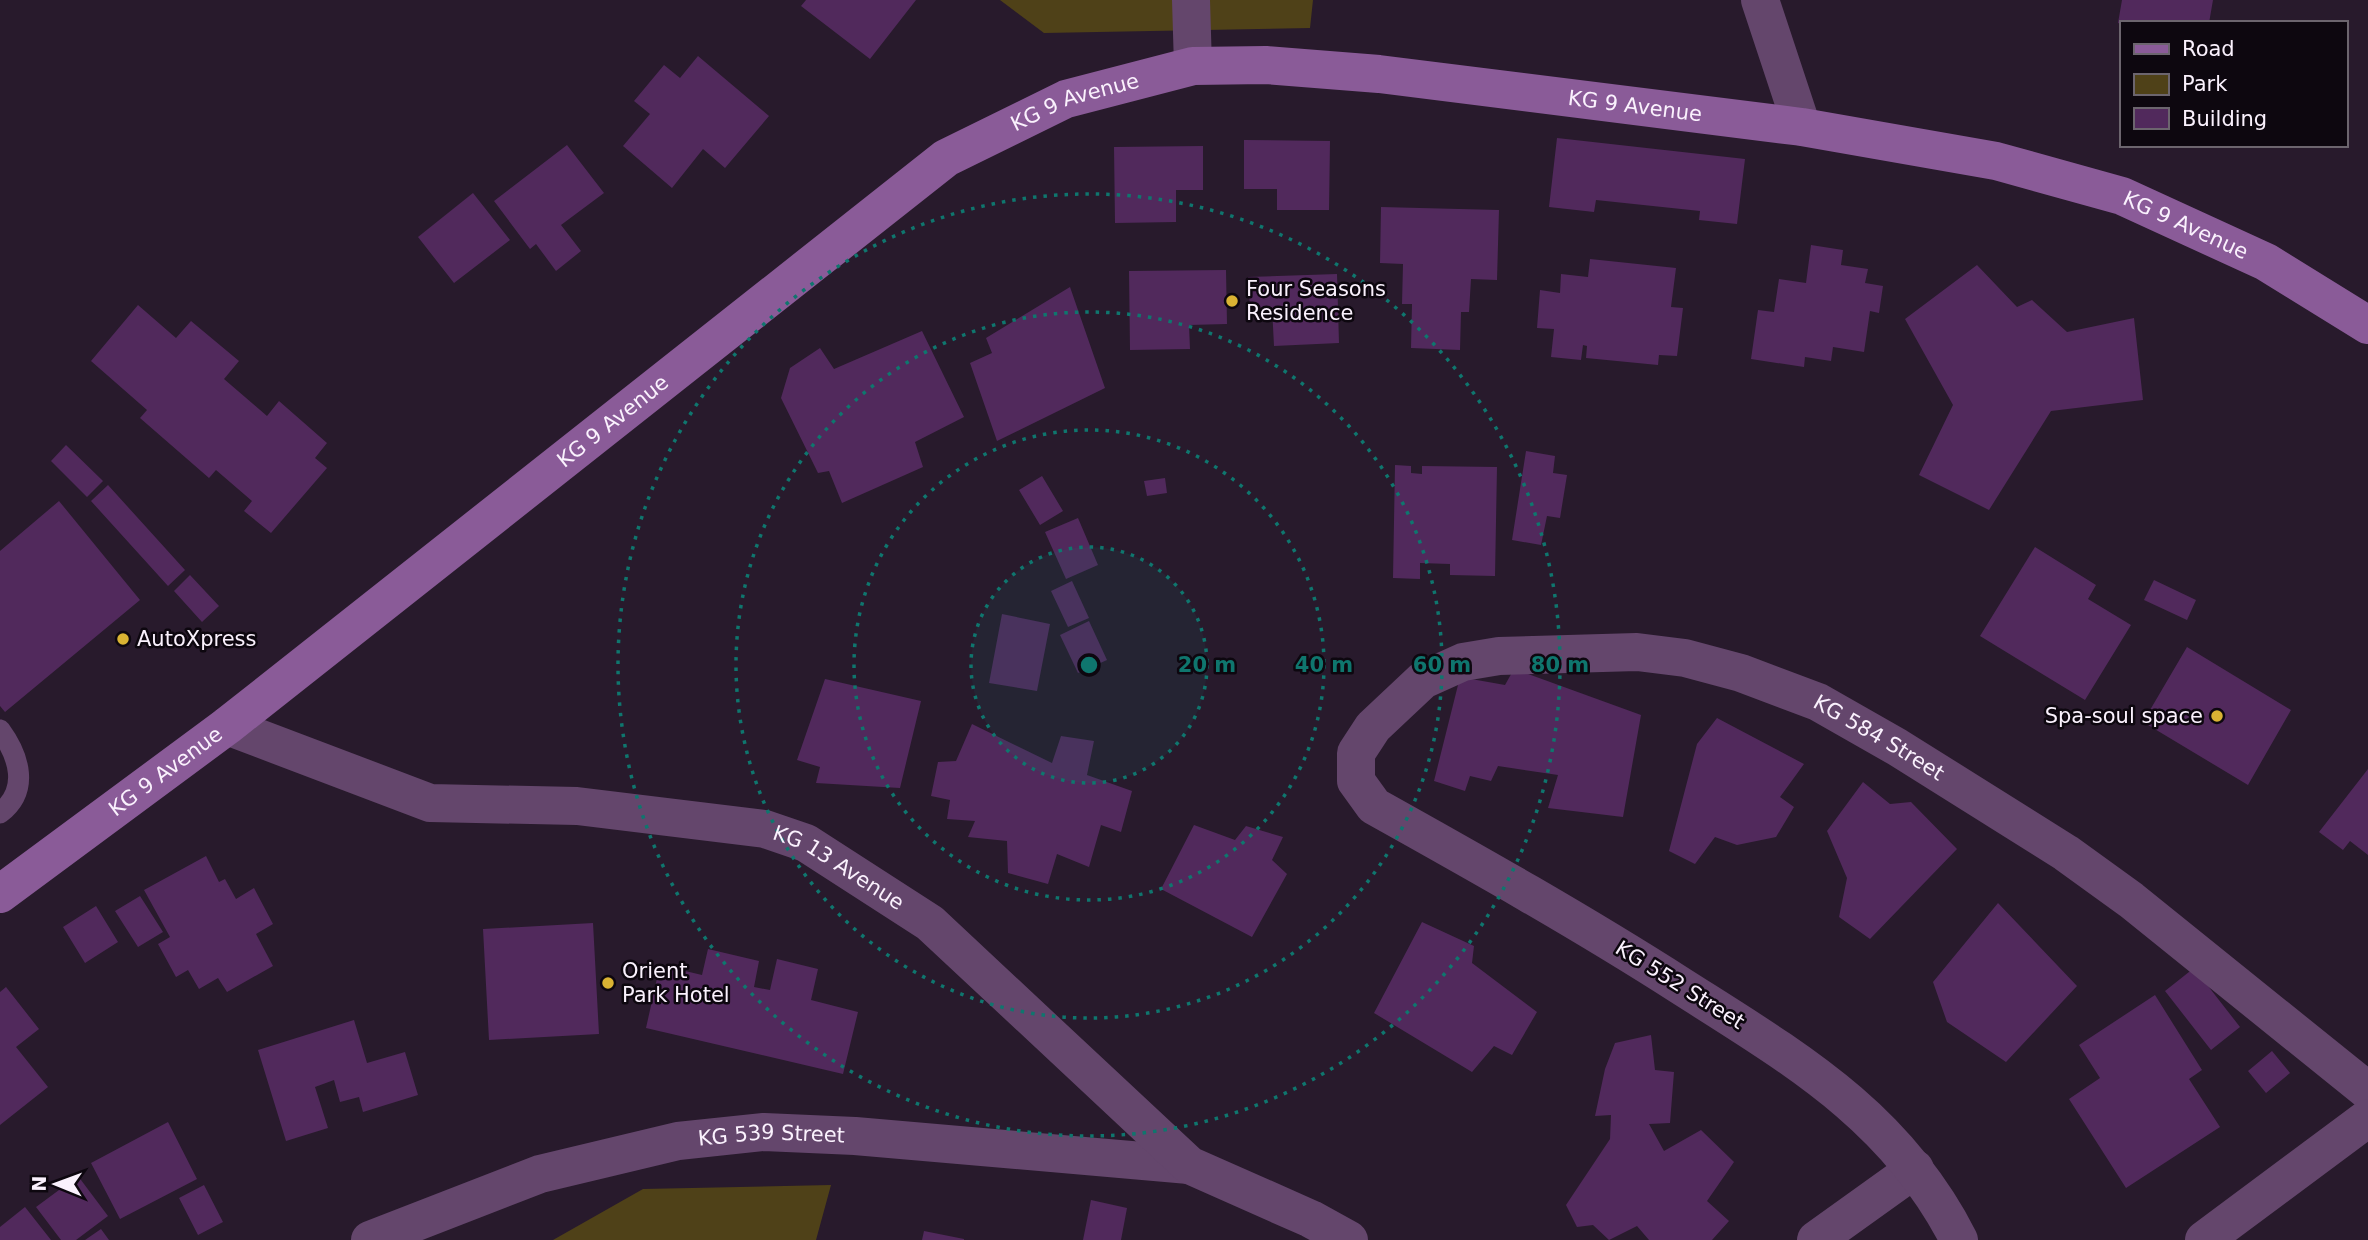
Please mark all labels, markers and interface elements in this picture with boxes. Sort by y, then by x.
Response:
legend [2120,21,2347,147]
text: Road [2182,37,2235,61]
street label: KG 9 Avenue [1007,69,1142,136]
text: Park [2182,72,2228,96]
street label: KG 9 Avenue [1567,86,1703,126]
text: Building [2182,107,2267,131]
street label: KG 9 Avenue [2119,186,2252,264]
place label: Four Seasons Residence [1246,277,1386,325]
marker: Four Seasons Residence [1224,293,1240,309]
street label: KG 9 Avenue [552,370,673,472]
place label: AutoXpress [137,627,256,651]
marker: AutoXpress [115,631,131,647]
centre of rings [1077,653,1101,677]
text: 20 m [1178,653,1236,677]
text: 40 m [1295,653,1353,677]
text: 60 m [1413,653,1471,677]
text: 80 m [1531,653,1589,677]
street label: KG 584 Street [1809,690,1949,786]
place label: Spa-soul space [2045,704,2203,728]
marker: Spa-soul space [2209,708,2225,724]
street label: KG 9 Avenue [104,722,227,821]
street label: KG 13 Avenue [770,821,909,915]
street label: KG 552 Street [1611,936,1749,1034]
place label: Orient Park Hotel [622,959,730,1007]
marker: Orient Park Hotel [600,975,616,991]
street label: KG 539 Street [697,1120,845,1151]
north arrow [21,1149,91,1219]
text: N [28,1176,50,1192]

